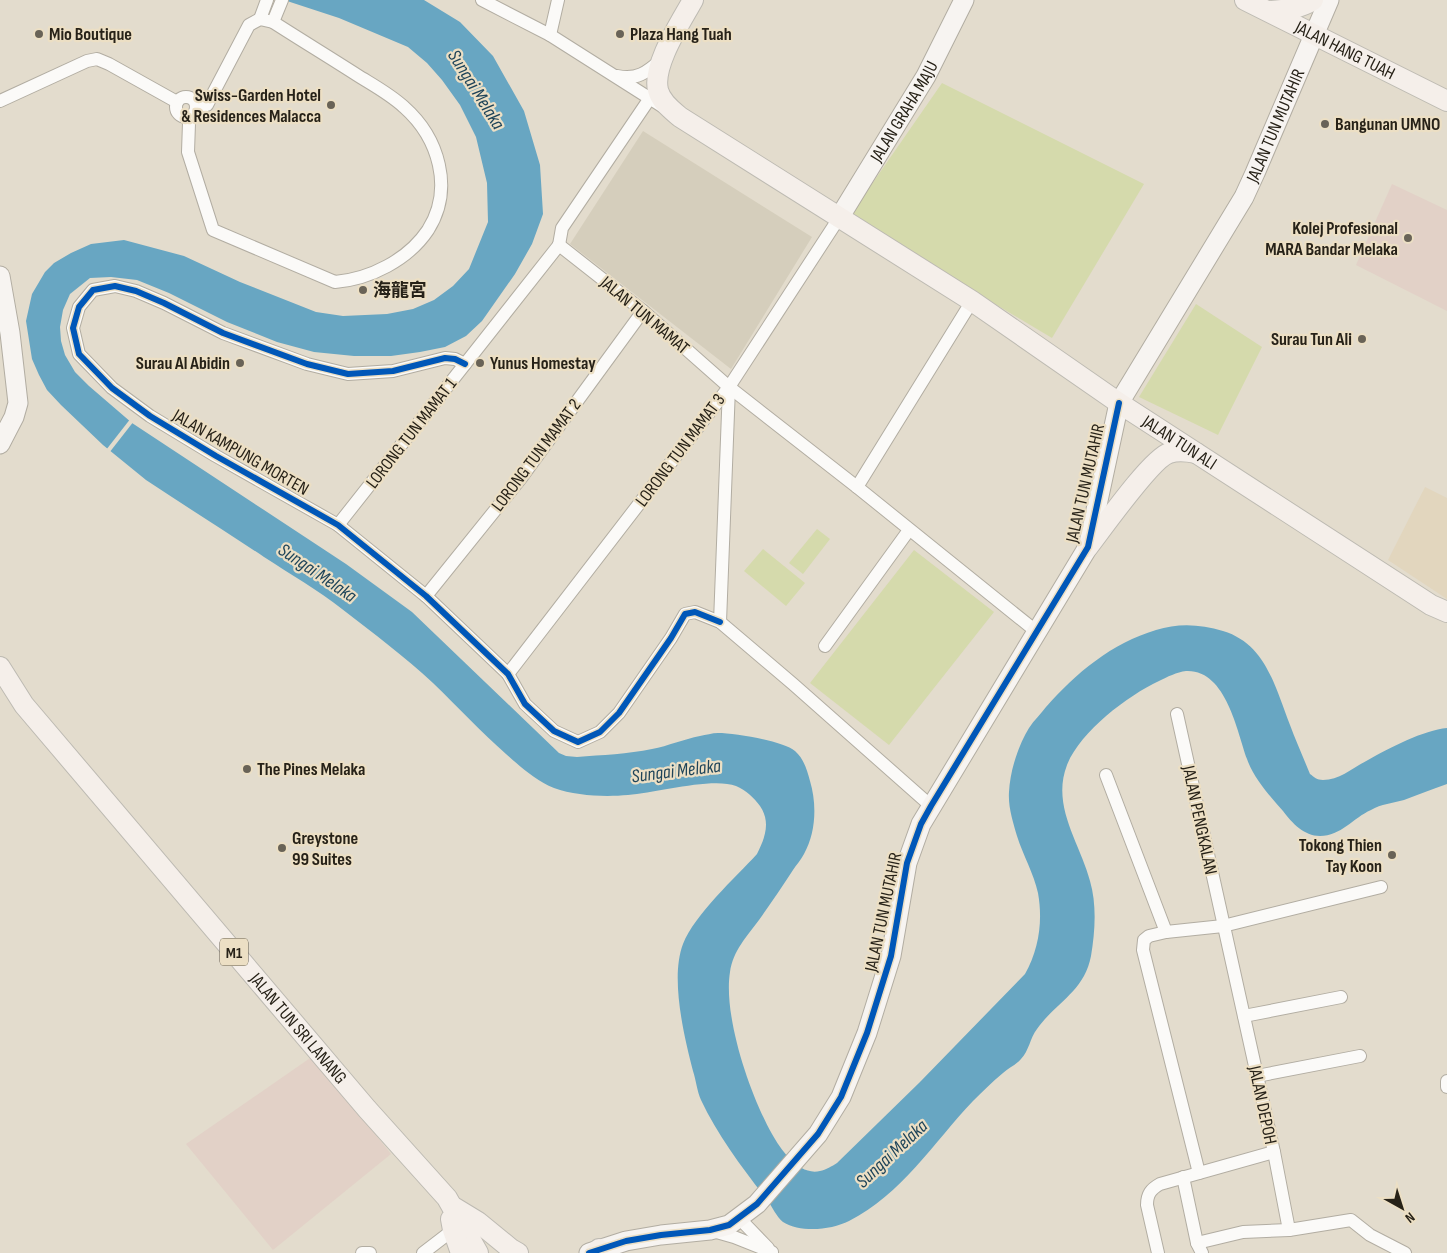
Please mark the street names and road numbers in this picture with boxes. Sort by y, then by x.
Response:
street label: JALAN HANG TUAH [1291,16,1398,84]
street label: JALAN GRAHA MAJU [865,58,943,167]
street label: JALAN TUN MUTAHIR [1242,66,1309,187]
street label: JALAN TUN MAMAT [595,271,693,359]
street label: LORONG TUN MAMAT 1 [362,373,461,493]
street label: LORONG TUN MAMAT 3 [631,390,730,511]
street label: LORONG TUN MAMAT 2 [487,395,585,516]
street label: JALAN KAMPUNG MORTEN [168,404,313,500]
street label: JALAN TUN ALI [1137,410,1221,474]
street label: JALAN TUN MUTAHIR [1061,422,1109,546]
street label: JALAN PENGKALAN [1178,763,1221,876]
street label: JALAN TUN MUTAHIR [860,851,906,975]
road number: M1 [220,939,248,966]
street label: JALAN TUN SRI LANANG [245,968,351,1088]
street label: JALAN DEPOH [1244,1063,1281,1146]

